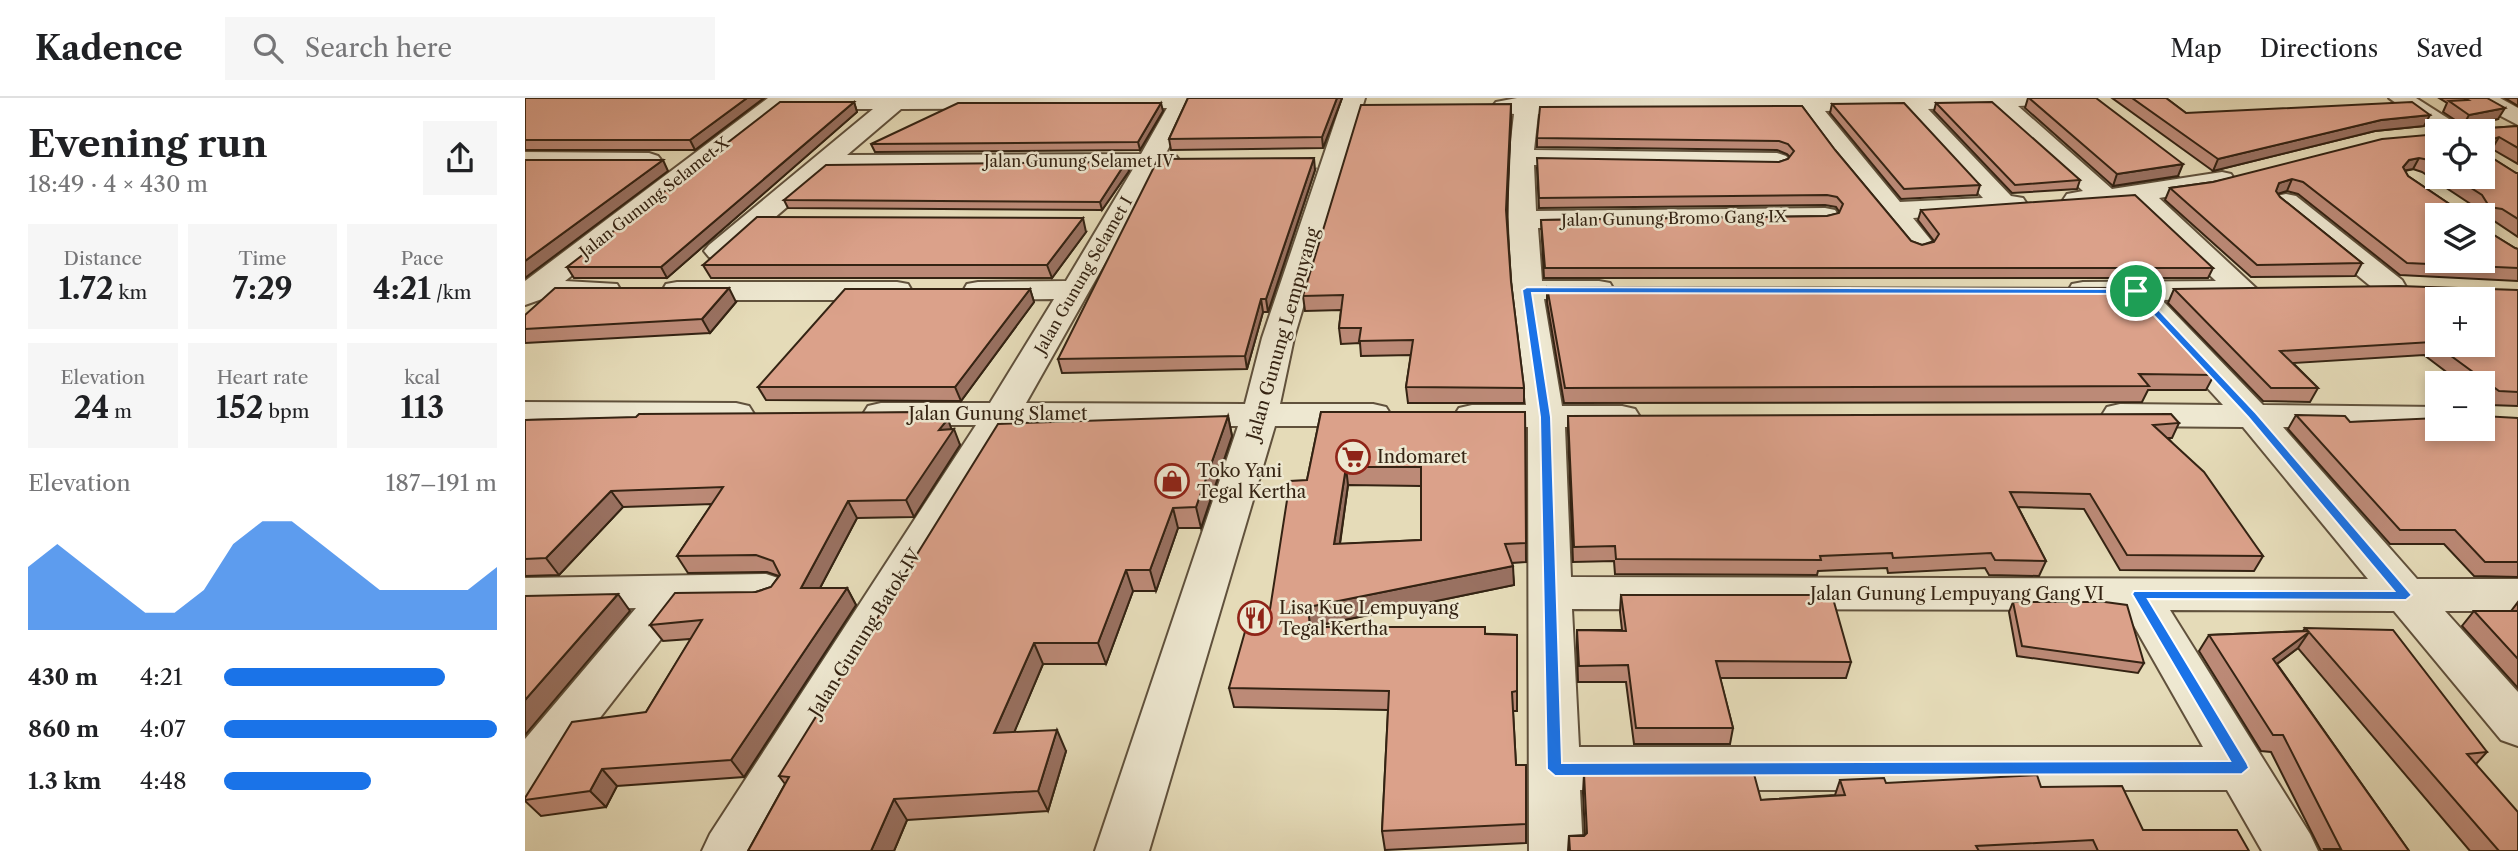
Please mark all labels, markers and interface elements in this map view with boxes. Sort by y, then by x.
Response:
search box [225,17,715,80]
text: Kadence [35,28,183,69]
icon: search [249,29,287,67]
text: Search here [305,32,452,64]
text: Map [2170,34,2222,63]
text: Directions [2260,34,2378,63]
text: Saved [2416,34,2483,63]
map controls [2425,119,2495,441]
button: locate [2425,119,2495,189]
text: Evening run [28,120,268,167]
button: share [423,121,497,195]
street label: Jalan Gunung Selamet X [573,132,733,264]
street label: Jalan Gunung Selamet IV [981,151,1174,171]
text: 18:49 · 4 × 430 m [28,170,208,198]
street label: Jalan Gunung Selamet I [1028,193,1136,360]
button: layers [2425,203,2495,273]
street label: Jalan Gunung Bromo Gang IX [1558,206,1787,230]
street label: Jalan Gunung Lempuyang [1241,225,1324,446]
text: Distance [64,247,142,270]
text: Time [238,247,287,270]
text: Pace [401,247,444,270]
pin [2106,261,2166,321]
text: 1.72 [59,270,113,307]
text: 7:29 [232,270,293,307]
text: 4:21 [373,270,431,307]
icon: arrive [2117,272,2155,310]
text: km [113,281,147,304]
text: /km [431,281,471,304]
button: + [2425,287,2495,357]
text: Elevation [60,366,145,389]
text: Heart rate [217,366,308,389]
text: kcal [404,366,440,389]
button: − [2425,371,2495,441]
text: 24 [74,389,109,426]
text: 152 [216,389,263,426]
text: 113 [400,389,444,426]
text: m [109,400,132,423]
text: bpm [263,400,309,423]
street label: Jalan Gunung Slamet [906,403,1088,425]
supermarket icon: Indomaret [1334,438,1372,476]
place label: Indomaret [1377,446,1468,468]
place label: Toko Yani Tegal Kertha [1197,460,1307,503]
shop icon: Toko Yani Tegal Kertha [1153,462,1191,500]
text: Elevation [28,469,131,497]
text: 187–191 m [386,469,497,497]
street label: Jalan Gunung Batok IV [803,544,926,724]
street label: Jalan Gunung Lempuyang Gang VI [1807,583,2104,605]
place label: Lisa Kue Lempuyang Tegal Kertha [1279,597,1459,640]
restaurant icon: Lisa Kue Lempuyang Tegal Kertha [1236,599,1274,637]
text: 430 m [28,663,98,691]
text: 4:21 [140,663,183,691]
text: 860 m [28,715,99,743]
text: 4:07 [140,715,186,743]
text: 1.3 km [28,767,102,795]
text: 4:48 [140,767,187,795]

